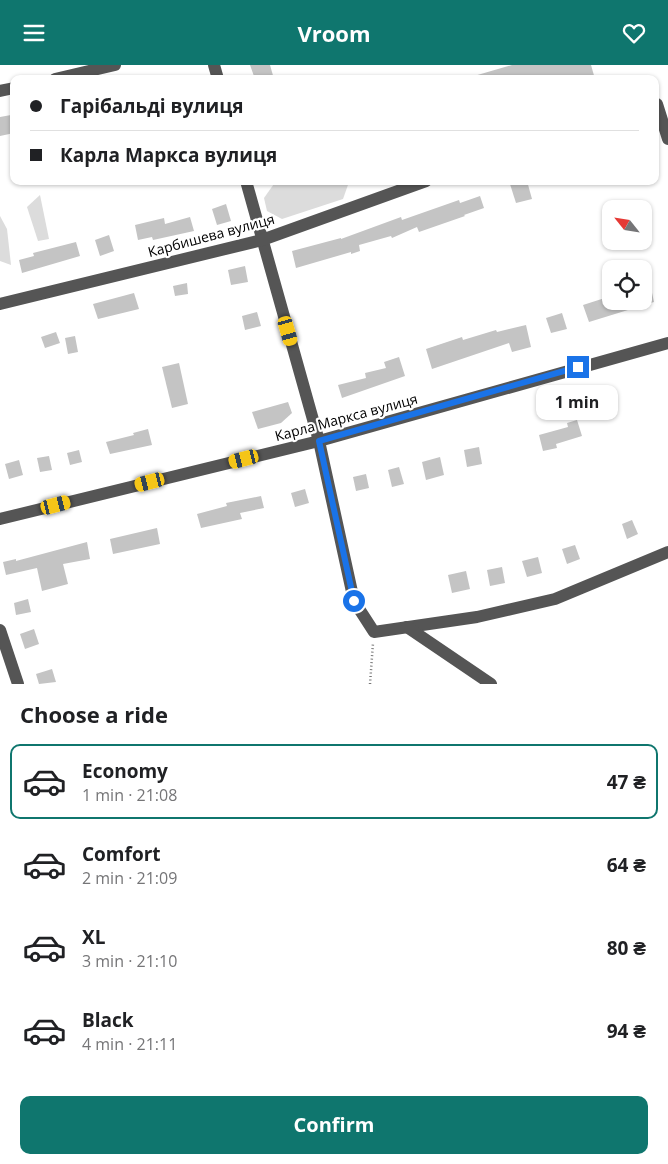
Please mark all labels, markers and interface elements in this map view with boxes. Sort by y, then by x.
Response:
text: Vroom [297,18,371,48]
icon: menu [20,19,48,47]
icon: heart [620,19,648,47]
text: Гарібальді вулиця [60,93,244,119]
text: Карла Маркса вулиця [60,142,277,168]
north arrow [602,200,652,250]
map controls [602,200,652,310]
street label: Карбишева вулиця [146,209,276,261]
button: locate [602,260,652,310]
car [276,315,299,347]
route end [567,356,589,378]
callout: 1 min [537,385,619,419]
street label: Карла Маркса вулиця [273,389,419,445]
text: 1 min [555,391,599,413]
car [227,448,260,470]
car [133,471,166,493]
car [39,494,72,516]
route start [343,590,365,612]
text: Choose a ride [20,699,168,729]
text: Economy [82,758,168,784]
icon: car [22,759,67,804]
text: 47 ₴ [607,769,646,795]
text: 1 min · 21:08 [82,784,177,806]
text: Comfort [82,841,161,867]
icon: car [22,842,67,887]
text: 64 ₴ [607,852,646,878]
text: 2 min · 21:09 [82,867,177,889]
text: XL [82,924,105,950]
icon: car [22,925,67,970]
text: 80 ₴ [607,935,646,961]
text: 3 min · 21:10 [82,950,177,972]
text: Black [82,1007,134,1033]
icon: car [22,1008,67,1053]
text: 94 ₴ [607,1018,646,1044]
text: 4 min · 21:11 [82,1033,177,1055]
button: Confirm [20,1096,648,1154]

